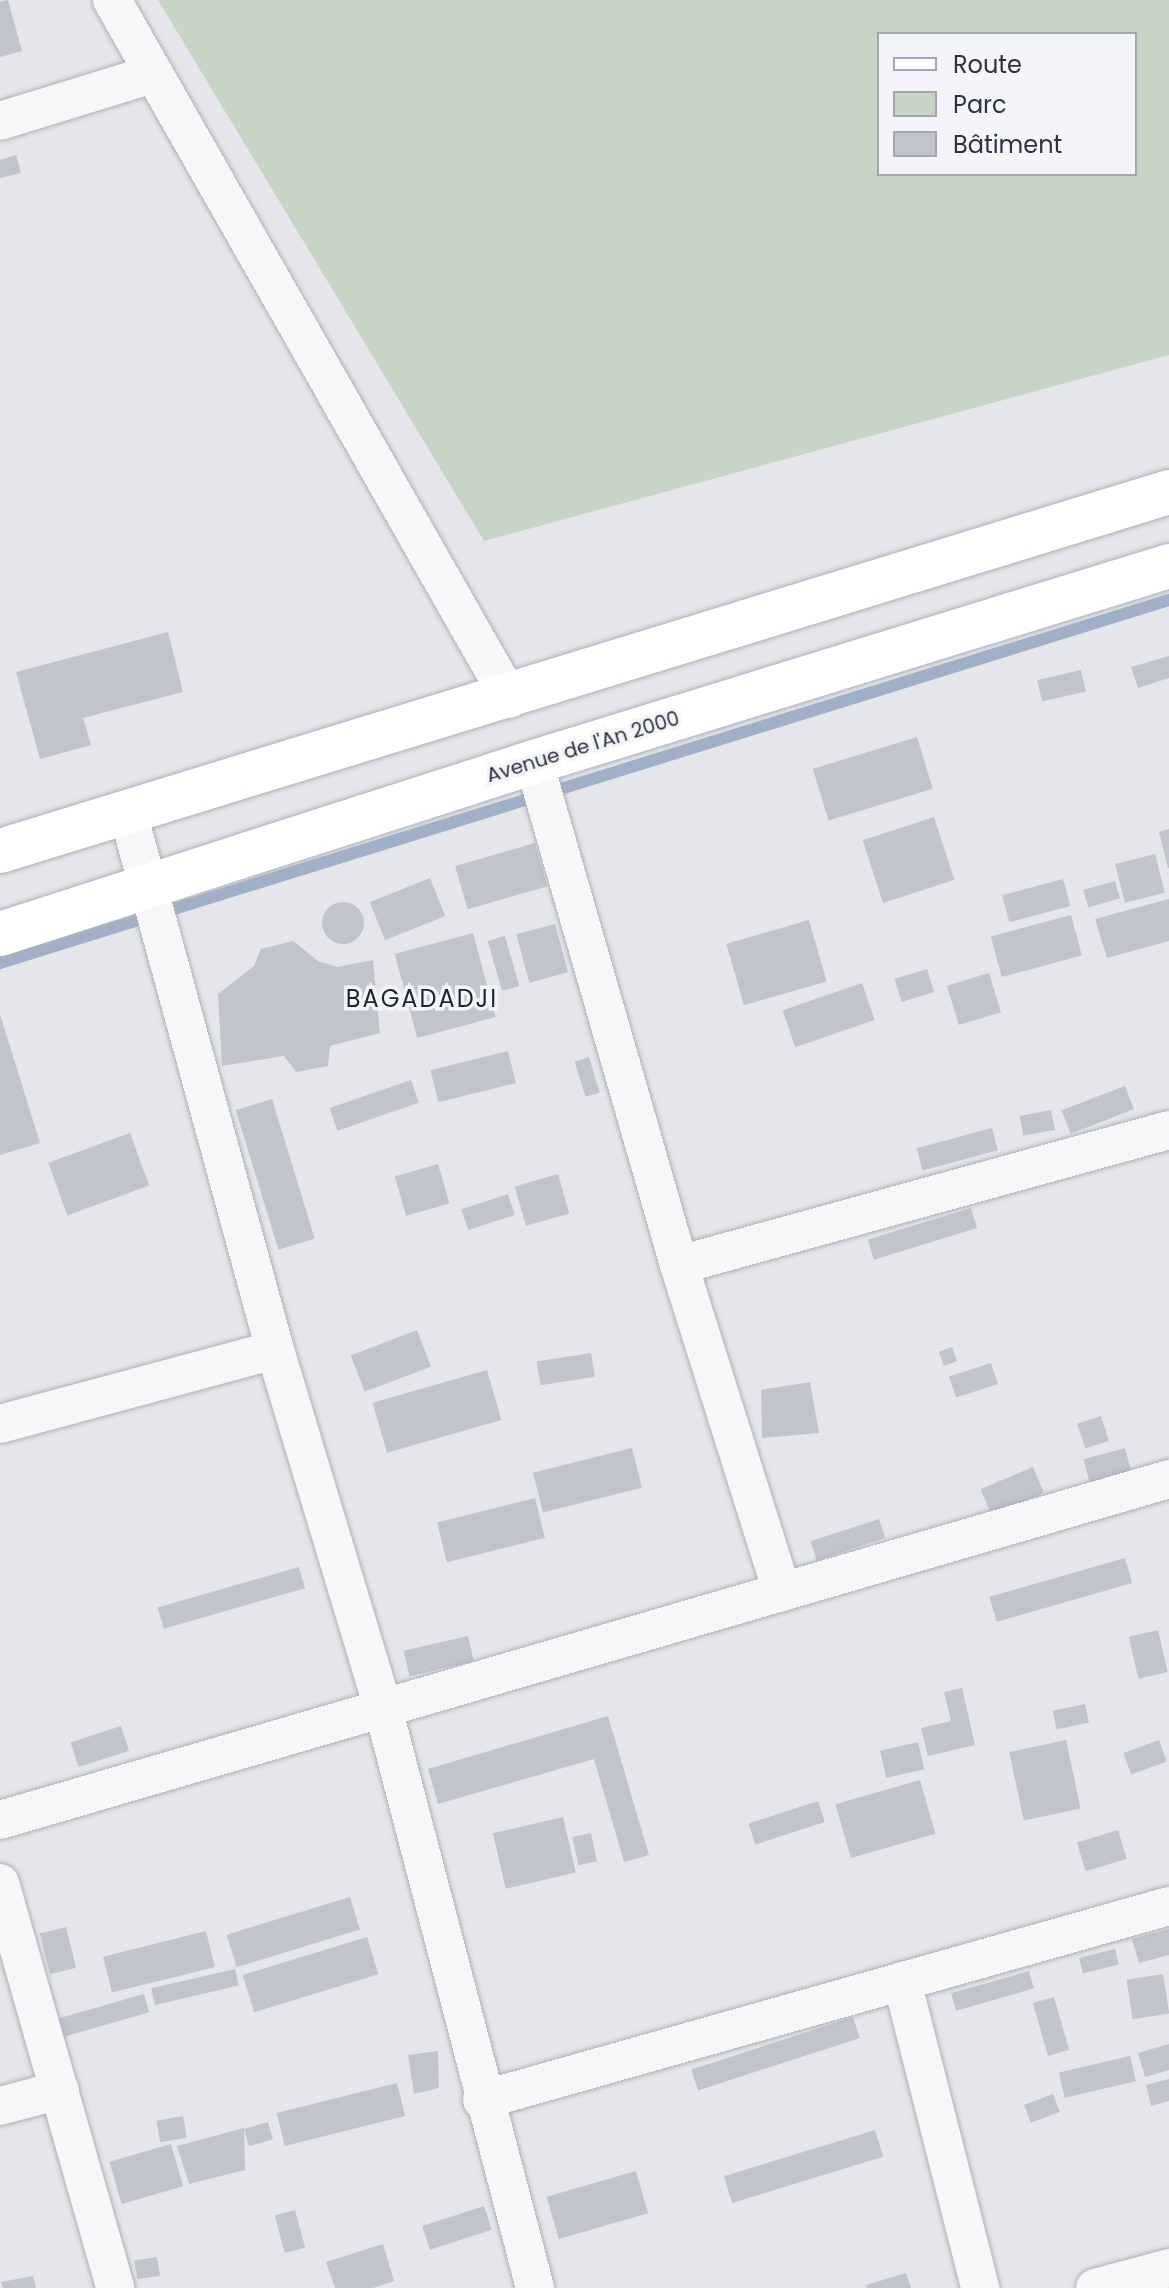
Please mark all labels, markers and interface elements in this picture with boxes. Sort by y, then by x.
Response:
legend [877,32,1137,176]
text: Route [953,48,1022,81]
text: Parc [953,88,1007,121]
text: Bâtiment [953,128,1062,161]
street label: Avenue de l'An 2000 [484,706,682,788]
district label: BAGADADJI [346,985,498,1013]

